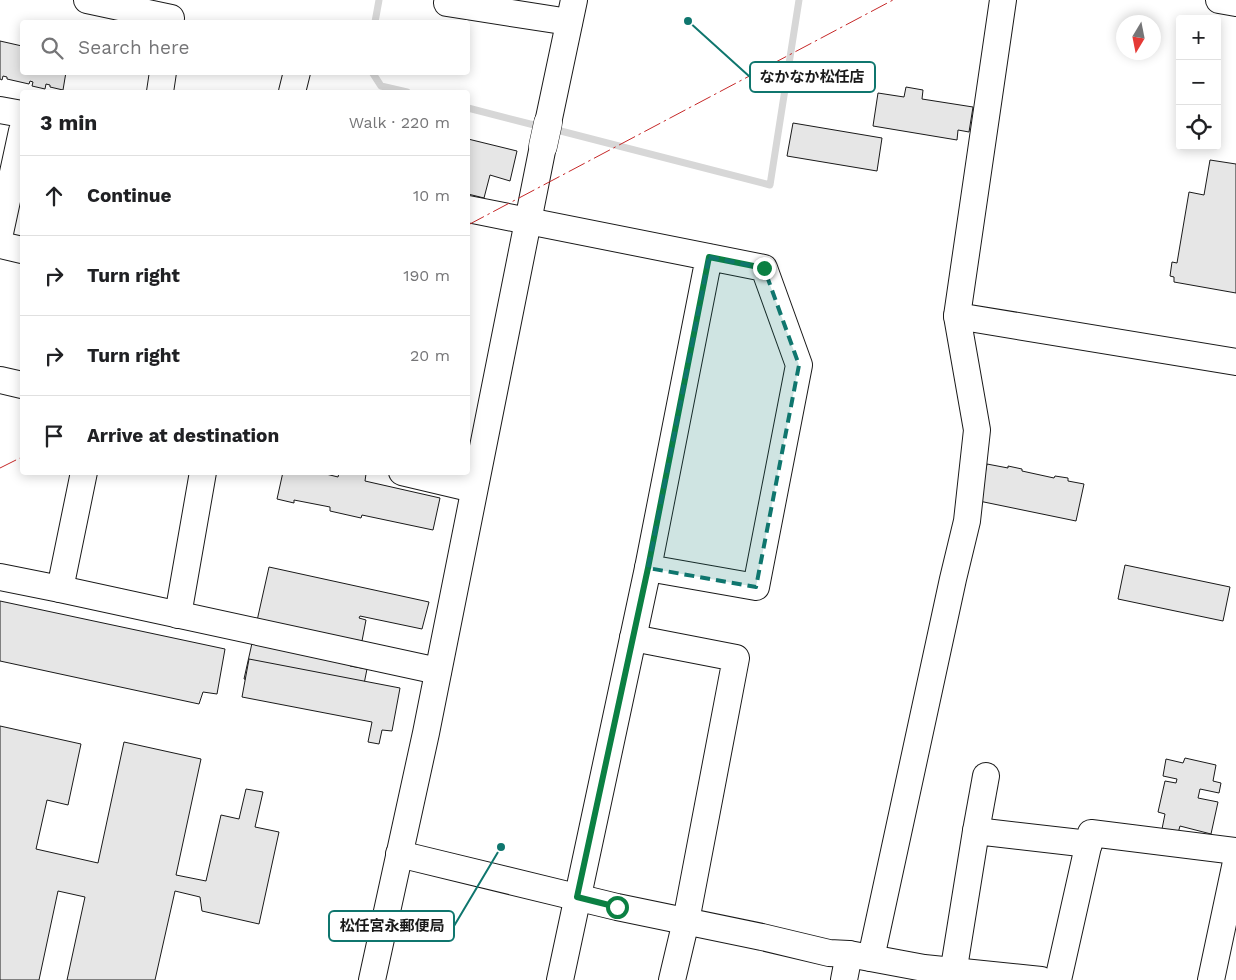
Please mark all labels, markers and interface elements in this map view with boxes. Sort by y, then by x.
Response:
north arrow [1116,15,1161,60]
map controls [1176,15,1221,150]
button: + [1176,15,1221,60]
search box [20,20,470,75]
icon: search [38,34,66,62]
text: Search here [78,36,189,59]
button: − [1176,60,1221,105]
callout: なかなか松任店 [750,62,875,92]
text: なかなか松任店 [759,68,865,86]
button: locate [1176,105,1221,150]
text: 3 min [40,110,97,135]
text: Walk · 220 m [349,113,450,132]
icon: ahead [40,182,68,210]
text: Continue [87,184,171,207]
text: 10 m [413,186,450,205]
route end [753,257,776,280]
icon: right [40,262,68,290]
text: Turn right [87,264,180,287]
text: 190 m [403,266,450,285]
icon: right [40,342,68,370]
text: Turn right [87,344,180,367]
text: 20 m [410,346,450,365]
icon: arrive [40,422,68,450]
text: Arrive at destination [87,424,279,447]
route start [606,896,629,919]
callout: 松任宮永郵便局 [329,911,454,941]
text: 松任宮永郵便局 [339,917,445,935]

